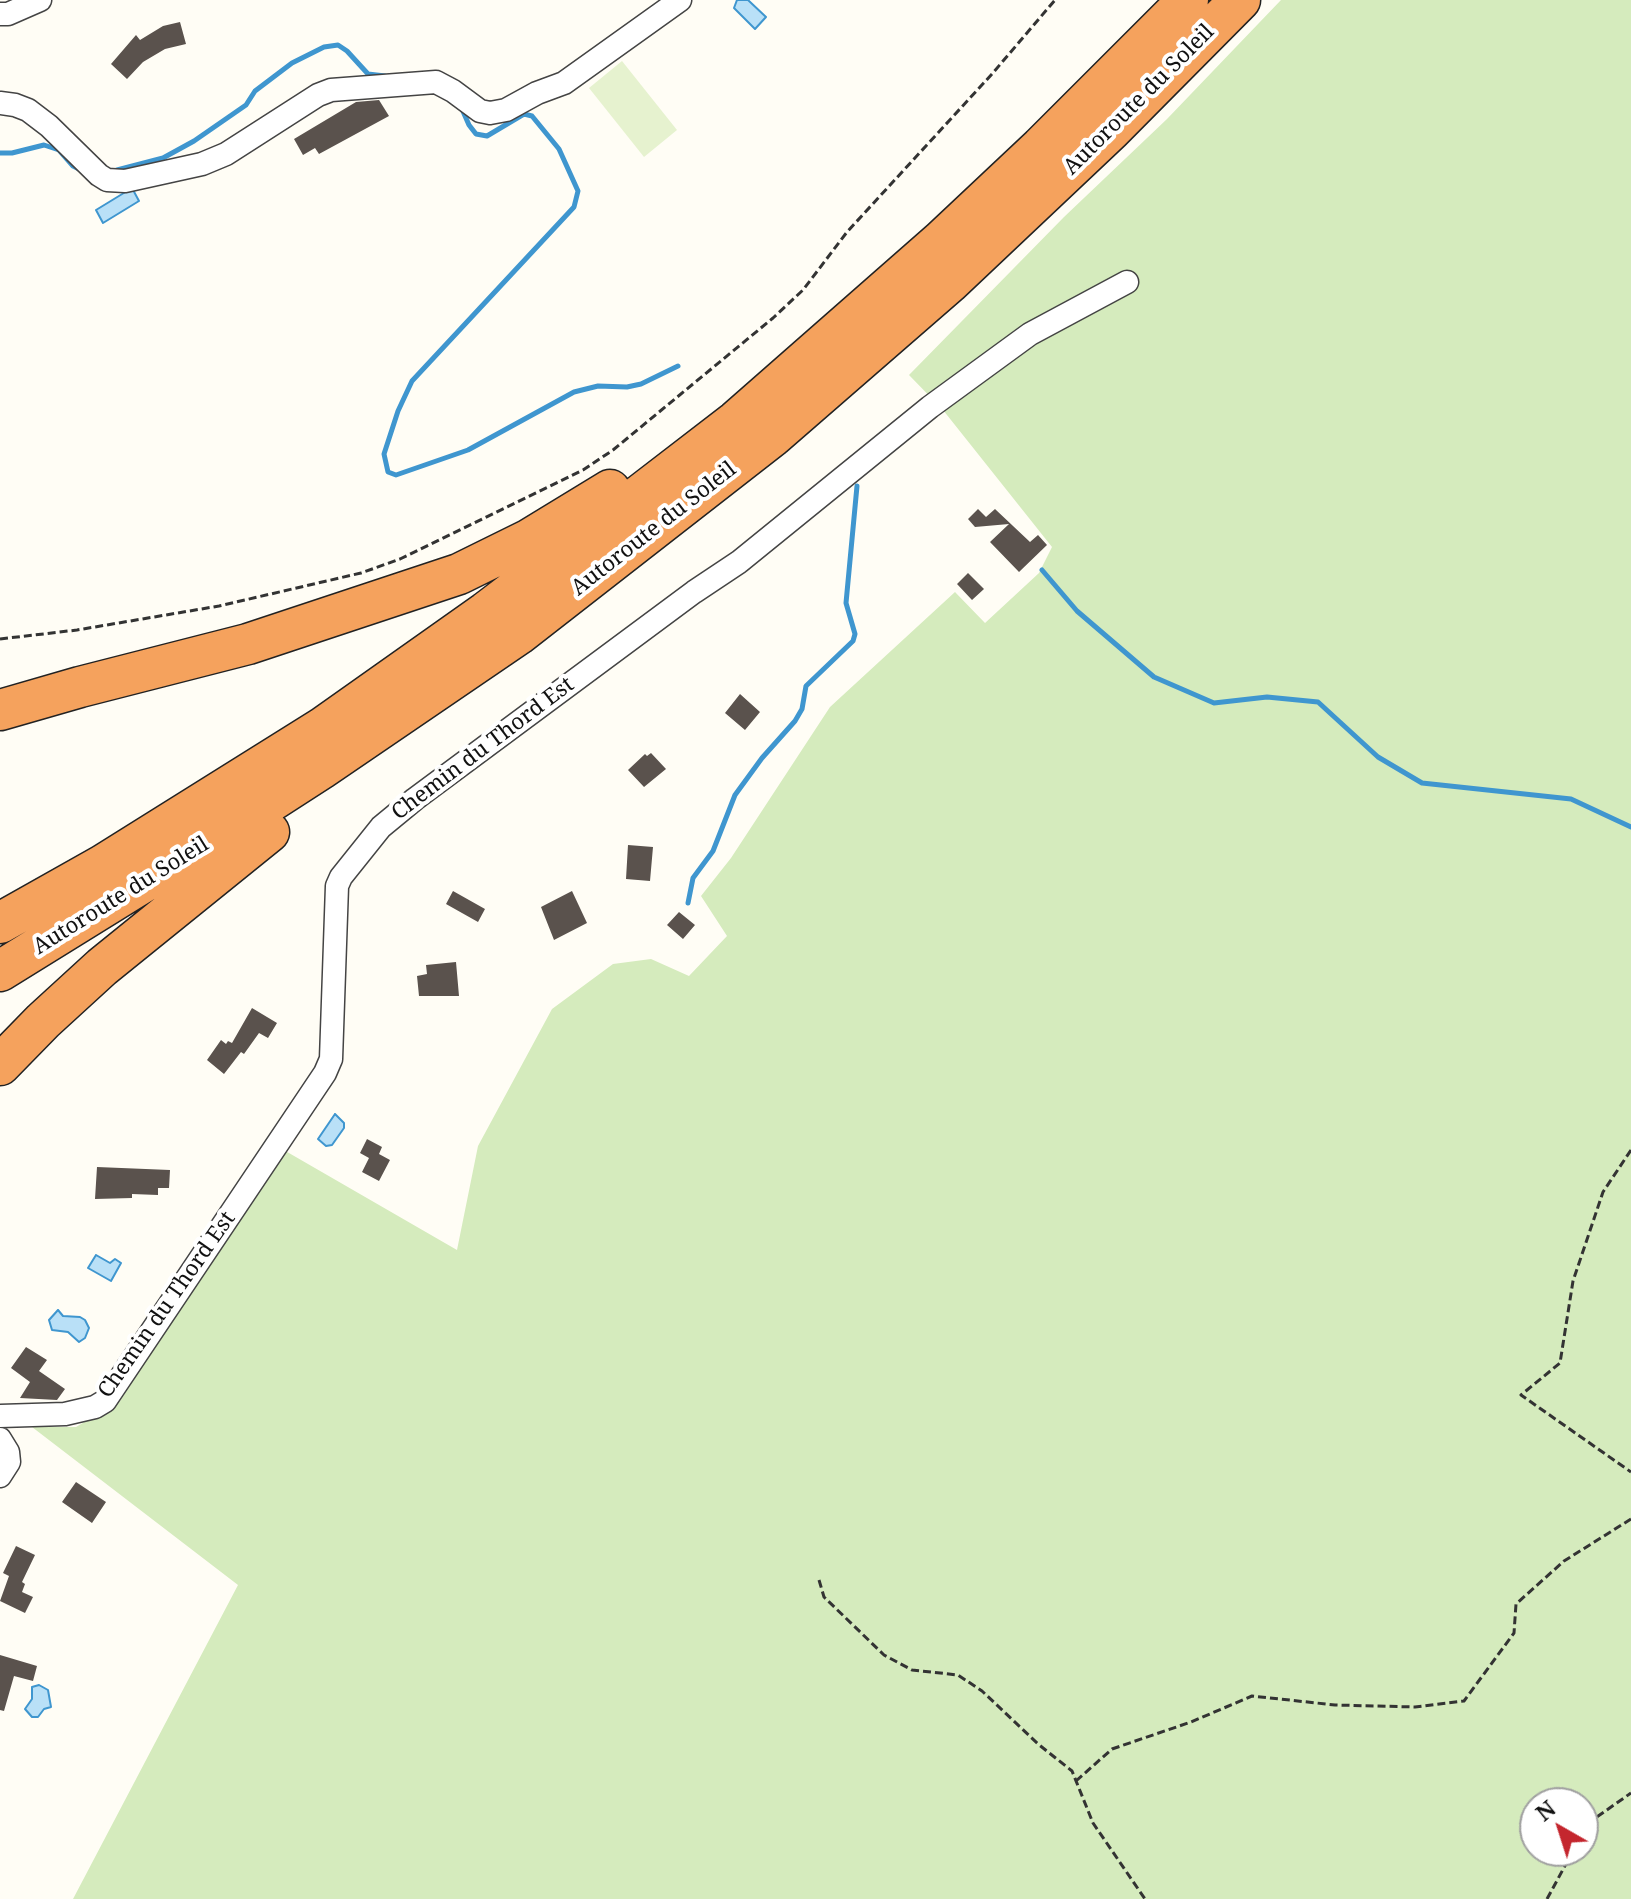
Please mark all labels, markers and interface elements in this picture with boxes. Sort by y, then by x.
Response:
street label: Autoroute du Soleil [1058,19,1220,181]
street label: Autoroute du Soleil [566,456,742,602]
street label: Chemin du Thord Est [387,672,579,826]
street label: Autoroute du Soleil [28,831,214,961]
street label: Chemin du Thord Est [93,1207,241,1403]
north arrow [1519,1787,1599,1867]
text: N [1529,1793,1561,1827]

